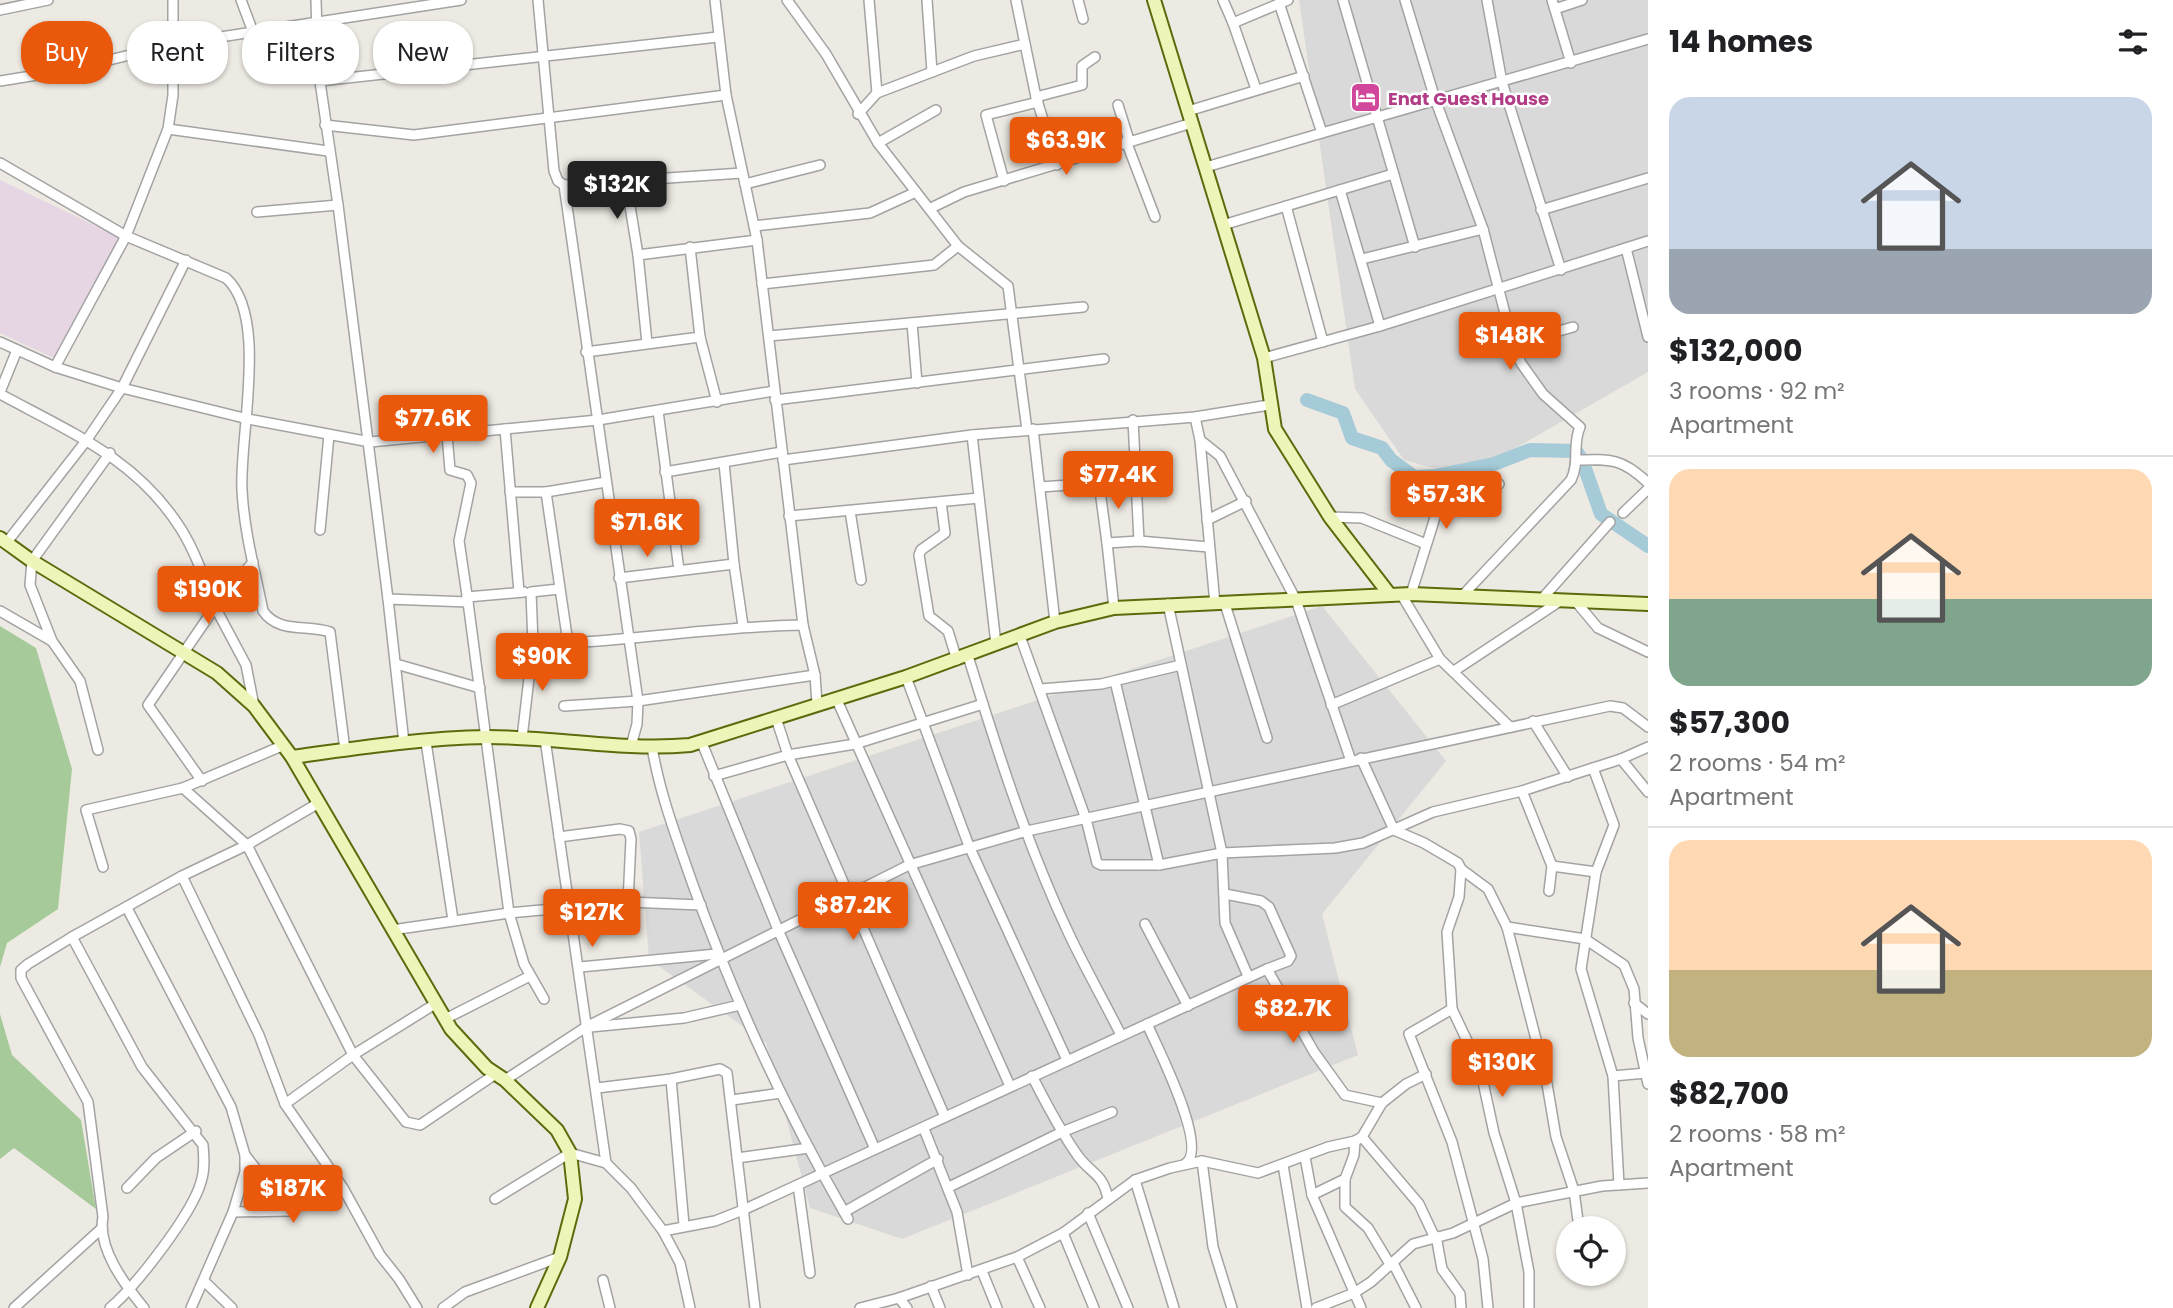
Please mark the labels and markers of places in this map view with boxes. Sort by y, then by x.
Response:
hotel icon: Enat Guest House [1348,81,1382,115]
place label: Enat Guest House [1388,86,1549,111]
pin: $63.9K [1009,118,1123,177]
pin: $132K [568,162,666,221]
pin: $148K [1461,312,1559,372]
pin: $77.6K [376,396,490,455]
pin: $77.4K [1061,452,1175,511]
pin: $57.3K [1389,472,1503,531]
pin: $71.6K [590,500,704,559]
pin: $190K [159,566,257,626]
pin: $90K [501,634,583,693]
pin: $87.2K [796,883,910,942]
pin: $127K [543,890,641,949]
pin: $82.7K [1236,986,1350,1045]
pin: $130K [1453,1040,1551,1099]
pin: $187K [244,1166,342,1225]

